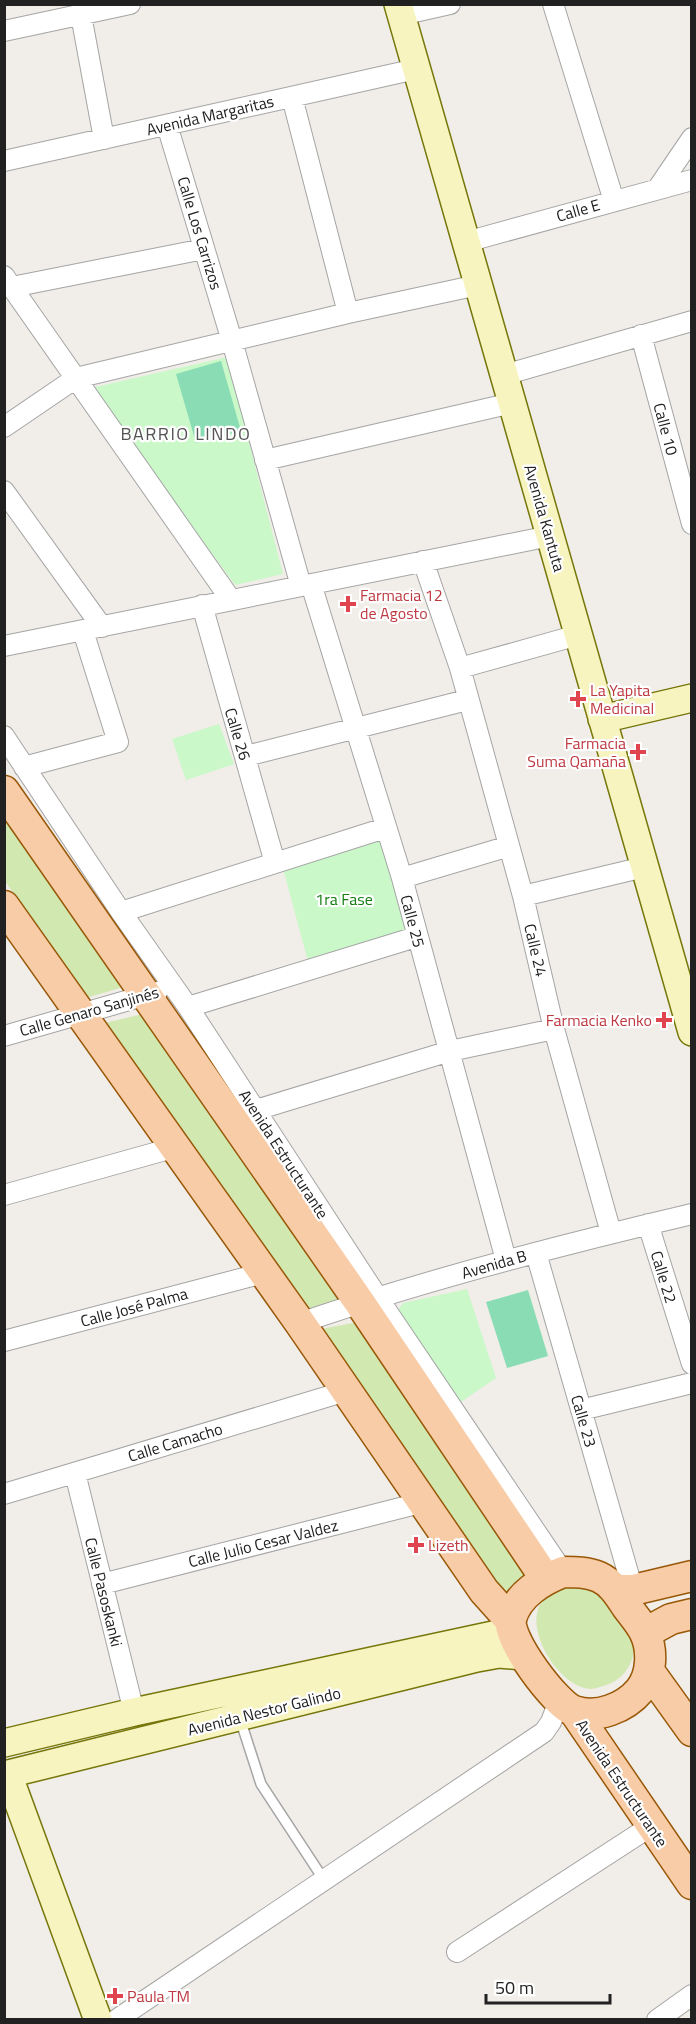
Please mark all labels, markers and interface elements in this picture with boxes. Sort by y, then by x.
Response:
street label: Avenida Margaritas [144,89,276,141]
street label: Calle Los Carrizos [171,173,229,293]
street label: Calle E [553,192,603,228]
street label: Calle 10 [647,400,685,458]
district label: BARRIO LINDO [121,420,251,447]
street label: Avenida Kantuta [518,462,572,574]
place label: Farmacia 12 de Agosto [360,583,443,625]
marker: Farmacia 12 de Agosto [341,597,355,611]
place label: La Yapita Medicinal [590,678,654,720]
marker: La Yapita Medicinal [571,692,585,706]
street label: Calle 26 [219,705,257,763]
place label: Farmacia Suma Qamaña [527,731,626,773]
marker: Farmacia Suma Qamaña [631,745,645,759]
park label: 1ra Fase [315,887,373,911]
street label: Calle 25 [394,892,432,950]
street label: Calle 24 [518,921,554,979]
street label: Calle Genaro Sanjinés [16,980,162,1042]
place label: Farmacia Kenko [546,1008,652,1032]
marker: Farmacia Kenko [657,1013,671,1027]
street label: Avenida Estructurante [233,1085,335,1223]
street label: Avenida B [459,1243,530,1285]
street label: Calle 22 [645,1248,683,1306]
street label: Calle José Palma [78,1281,190,1333]
street label: Calle 23 [565,1392,603,1450]
street label: Calle Camacho [125,1416,225,1468]
street label: Calle Julio Cesar Valdez [186,1513,340,1573]
place label: Lizeth [428,1533,469,1557]
street label: Calle Pasoskanki [79,1535,129,1649]
marker: Lizeth [409,1538,423,1552]
street label: Avenida Nestor Galindo [185,1680,343,1742]
street label: Avenida Estructurante [570,1714,674,1852]
scale bar [486,1967,610,2005]
text: 50 m [495,1974,534,2001]
place label: Paula TM [127,1984,190,2008]
marker: Paula TM [108,1989,122,2003]

